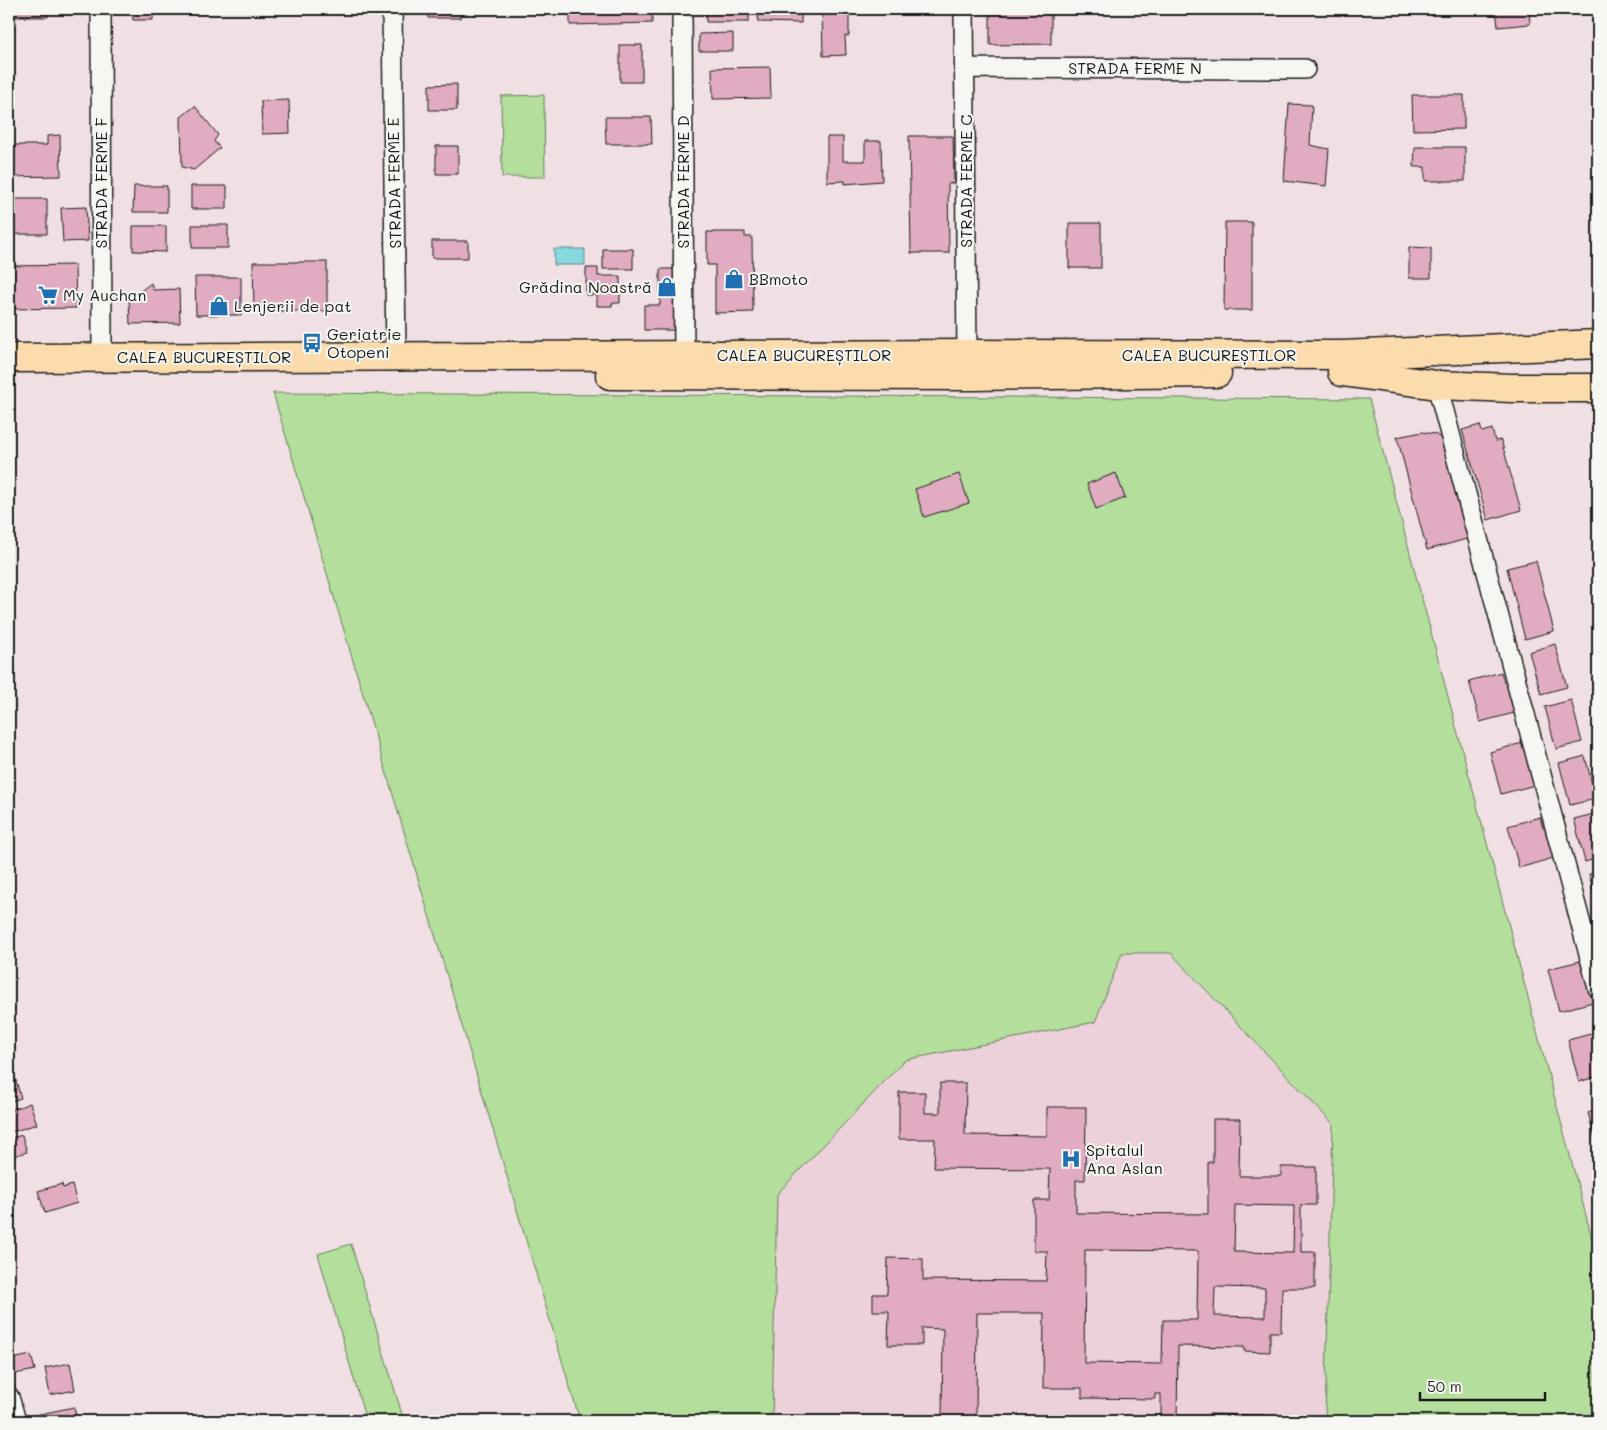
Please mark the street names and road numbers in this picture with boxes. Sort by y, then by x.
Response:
street label: STRADA FERME N [1068,57,1202,78]
street label: STRADA FERME C [955,114,976,248]
street label: STRADA FERME D [672,116,693,248]
street label: STRADA FERME E [382,117,405,249]
street label: STRADA FERME F [90,118,111,248]
street label: CALEA BUCUREȘTILOR [717,344,891,366]
street label: CALEA BUCUREȘTILOR [1122,344,1296,366]
street label: CALEA BUCUREȘTILOR [117,346,291,368]

